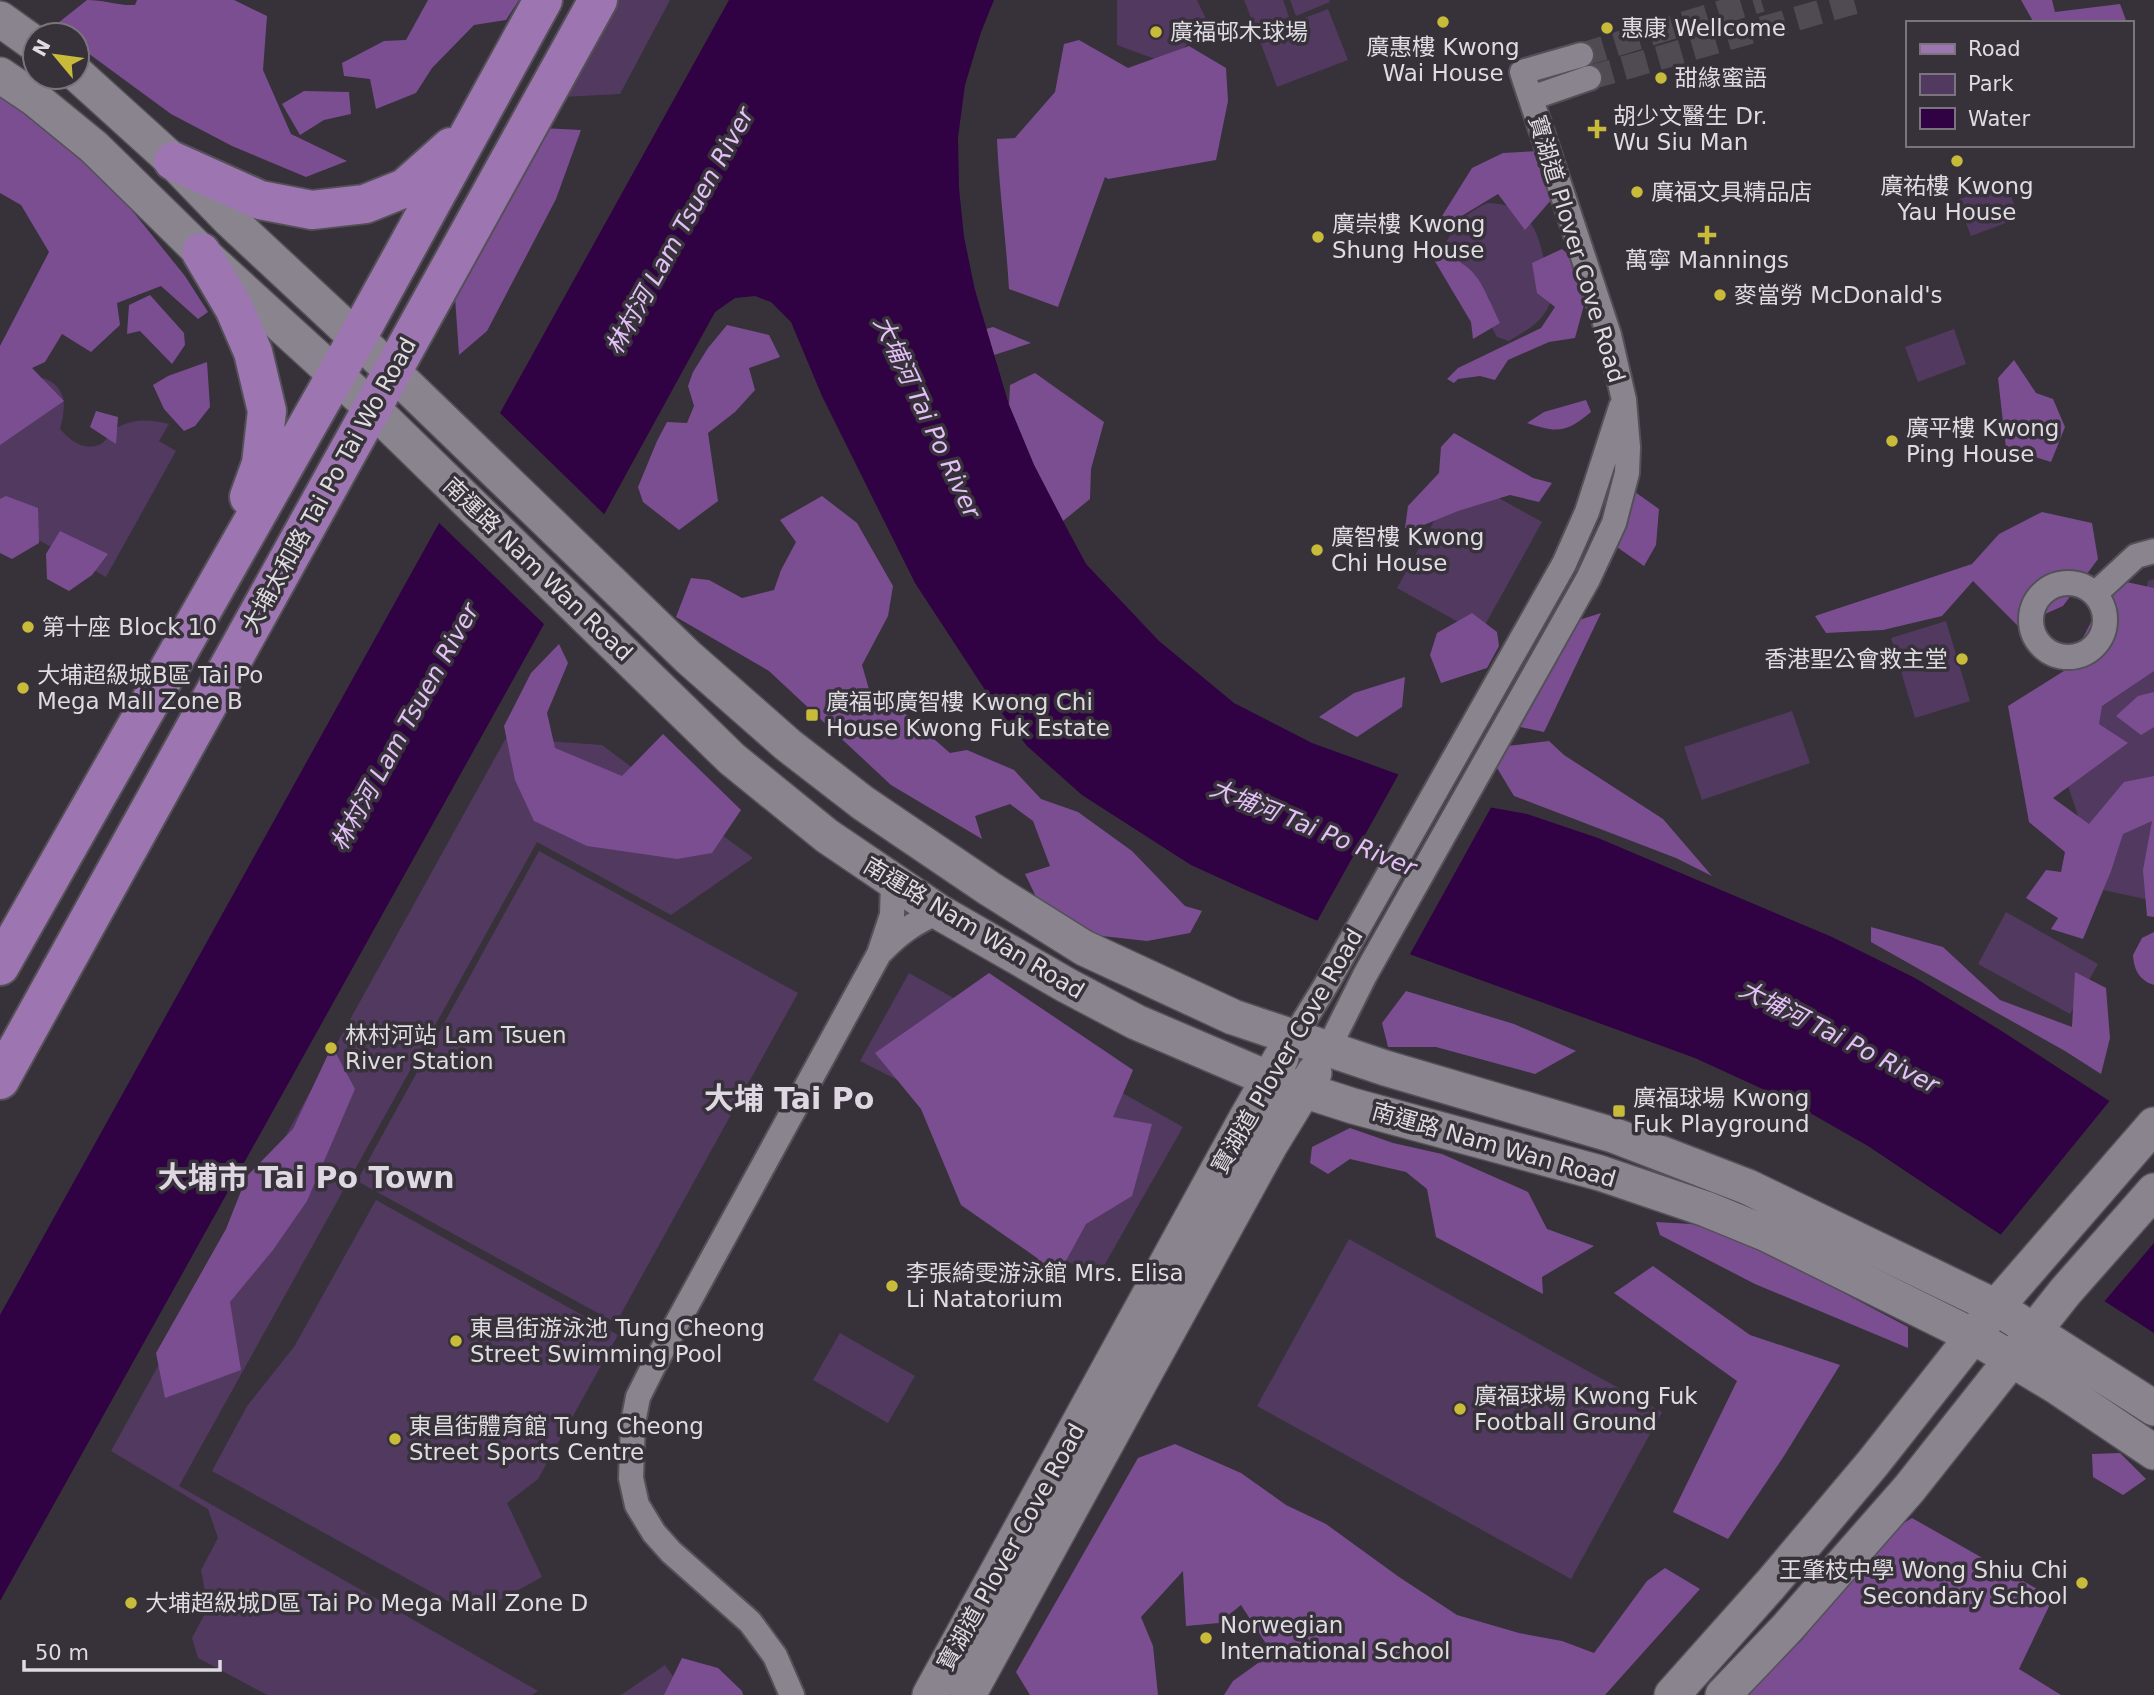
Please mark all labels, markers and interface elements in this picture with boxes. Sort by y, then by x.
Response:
marker: 廣惠樓 Kwong Wai House [1435,14,1451,30]
place label: 惠康 Wellcome [1621,15,1786,41]
place label: 廣福邨木球場 [1170,19,1308,45]
marker: 惠康 Wellcome [1599,20,1615,36]
north arrow [21,21,91,91]
legend [1906,21,2133,147]
marker: 廣福邨木球場 [1148,24,1164,40]
place label: 廣惠樓 Kwong Wai House [1366,34,1520,86]
text: N [28,35,55,60]
text: Road [1968,37,2021,61]
place label: 甜緣蜜語 [1675,65,1767,91]
marker: 甜緣蜜語 [1653,70,1669,86]
text: Park [1968,72,2014,96]
water label: 林村河 Lam Tsuen River [600,101,761,359]
place label: 胡少文醫生 Dr. Wu Siu Man [1613,103,1768,155]
text: Water [1968,107,2030,131]
street label: 寶湖道 Plover Cove Road [1524,112,1630,386]
marker: 胡少文醫生 Dr. Wu Siu Man [1587,119,1607,139]
marker: 廣祐樓 Kwong Yau House [1949,153,1965,169]
place label: 廣祐樓 Kwong Yau House [1880,173,2034,225]
place label: 廣福文具精品店 [1651,179,1812,205]
marker: 廣福文具精品店 [1629,184,1645,200]
place label: 廣崇樓 Kwong Shung House [1332,211,1485,263]
marker: 萬寧 Mannings [1699,227,1715,243]
marker: 廣崇樓 Kwong Shung House [1310,229,1326,245]
place label: 萬寧 Mannings [1625,247,1789,273]
place label: 麥當勞 McDonald's [1734,282,1943,308]
marker: 麥當勞 McDonald's [1712,287,1728,303]
water label: 大埔河 Tai Po River [868,312,987,524]
street label: 大埔太和路 Tai Po Tai Wo Road [237,333,421,637]
place label: 廣平樓 Kwong Ping House [1906,415,2059,467]
marker: 廣平樓 Kwong Ping House [1884,433,1900,449]
street label: 南運路 Nam Wan Road [438,472,638,666]
place label: 廣智樓 Kwong Chi House [1331,524,1484,576]
marker: 廣智樓 Kwong Chi House [1309,542,1325,558]
water label: 林村河 Lam Tsuen River [325,597,486,855]
place label: 第十座 Block 10 [42,614,217,640]
marker: 第十座 Block 10 [20,619,36,635]
place label: 香港聖公會救主堂 [1764,646,1948,672]
marker: 香港聖公會救主堂 [1954,651,1970,667]
place label: 大埔超級城B區 Tai Po Mega Mall Zone B [37,662,263,714]
marker: 大埔超級城B區 Tai Po Mega Mall Zone B [15,680,31,696]
place label: 廣福邨廣智樓 Kwong Chi House Kwong Fuk Estate [826,689,1110,741]
marker: 廣福邨廣智樓 Kwong Chi House Kwong Fuk Estate [804,707,820,723]
water label: 大埔河 Tai Po River [1206,774,1422,883]
street label: 南運路 Nam Wan Road [859,852,1089,1004]
street label: 寶湖道 Plover Cove Road [1206,924,1368,1178]
water label: 大埔河 Tai Po River [1735,975,1945,1100]
place label: 林村河站 Lam Tsuen River Station [345,1022,566,1074]
marker: 林村河站 Lam Tsuen River Station [323,1040,339,1056]
district label: 大埔 Tai Po [704,1081,874,1116]
place label: 廣福球場 Kwong Fuk Playground [1633,1085,1810,1137]
street label: 南運路 Nam Wan Road [1369,1098,1619,1192]
marker: 廣福球場 Kwong Fuk Playground [1611,1103,1627,1119]
district label: 大埔市 Tai Po Town [157,1160,455,1195]
place label: 李張綺雯游泳館 Mrs. Elisa Li Natatorium [906,1260,1184,1312]
marker: 李張綺雯游泳館 Mrs. Elisa Li Natatorium [884,1278,900,1294]
place label: 東昌街游泳池 Tung Cheong Street Swimming Pool [470,1315,765,1367]
marker: 東昌街游泳池 Tung Cheong Street Swimming Pool [448,1333,464,1349]
place label: 廣福球場 Kwong Fuk Football Ground [1474,1383,1698,1435]
marker: 廣福球場 Kwong Fuk Football Ground [1452,1401,1468,1417]
place label: 東昌街體育館 Tung Cheong Street Sports Centre [409,1413,704,1465]
street label: 寶湖道 Plover Cove Road [932,1419,1090,1675]
marker: 東昌街體育館 Tung Cheong Street Sports Centre [387,1431,403,1447]
place label: 王肇枝中學 Wong Shiu Chi Secondary School [1779,1557,2068,1609]
marker: 王肇枝中學 Wong Shiu Chi Secondary School [2074,1575,2090,1591]
place label: 大埔超級城D區 Tai Po Mega Mall Zone D [145,1590,588,1616]
marker: 大埔超級城D區 Tai Po Mega Mall Zone D [123,1595,139,1611]
place label: Norwegian International School [1220,1612,1450,1664]
scale bar [24,1628,220,1672]
marker: Norwegian International School [1198,1630,1214,1646]
text: 50 m [35,1641,89,1665]

